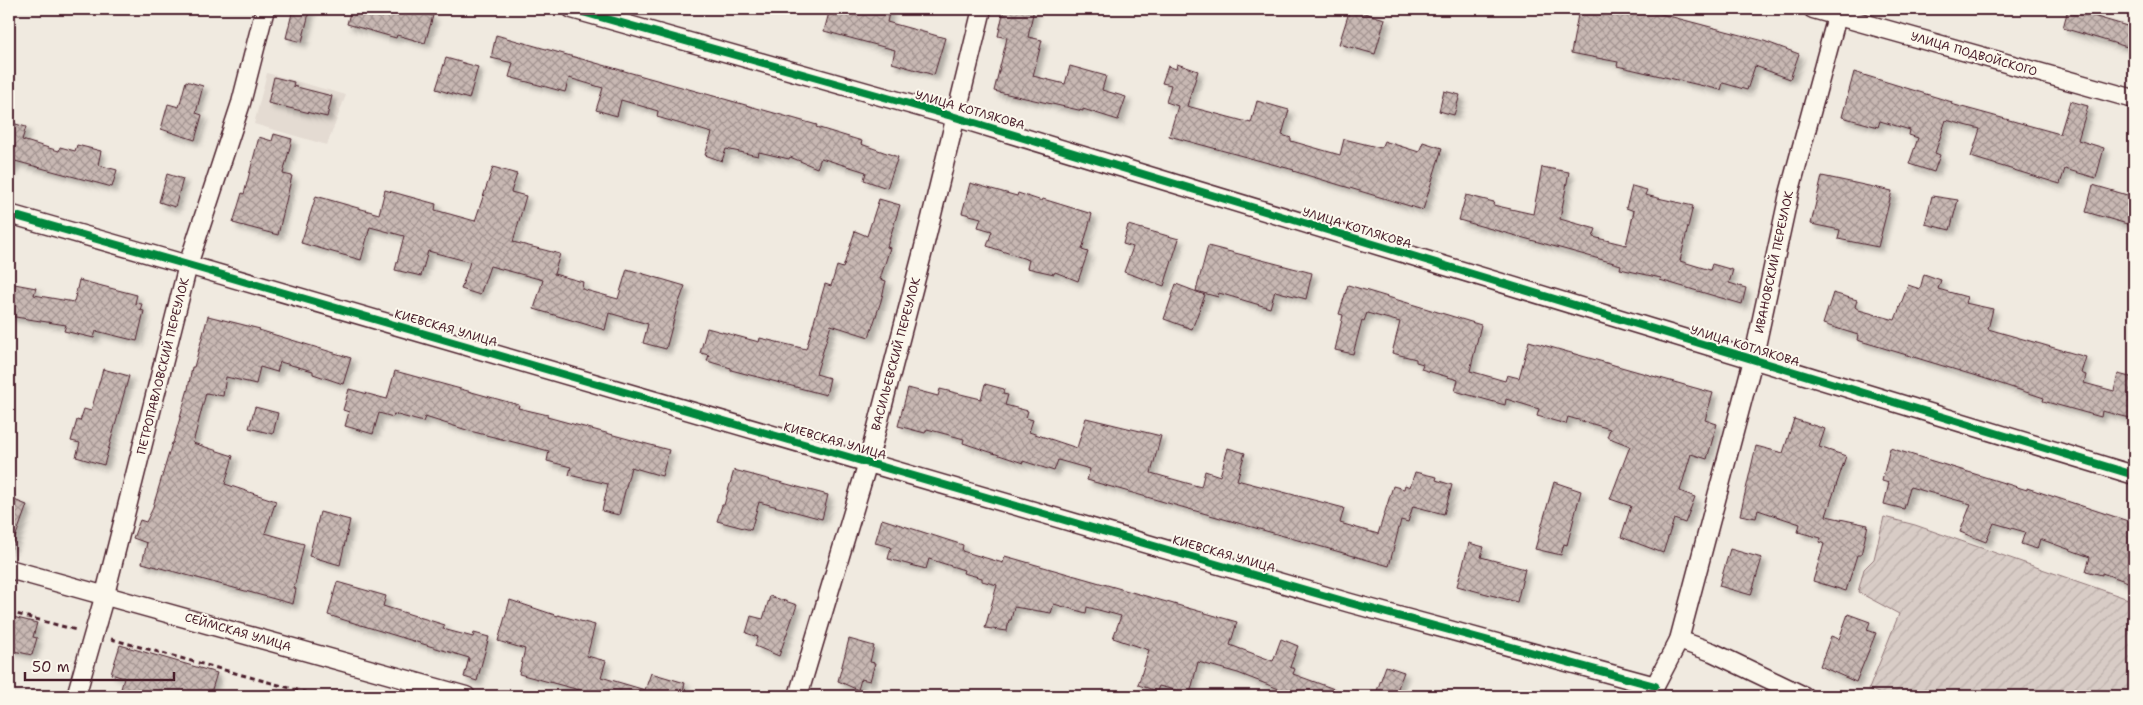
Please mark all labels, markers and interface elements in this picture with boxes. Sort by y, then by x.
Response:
street label: УЛИЦА ПОДВОЙСКОГО [1909,28,2039,80]
street label: УЛИЦА КОТЛЯКОВА [913,87,1027,133]
street label: ИВАНОВСКИЙ ПЕРЕУЛОК [1751,189,1797,335]
street label: УЛИЦА КОТЛЯКОВА [1300,204,1414,252]
street label: ВАСИЛЬЕВСКИЙ ПЕРЕУЛОК [868,275,924,433]
street label: ПЕТРОПАВЛОВСКИЙ ПЕРЕУЛОК [133,276,193,456]
street label: КИЕВСКАЯ УЛИЦА [393,306,500,350]
street label: УЛИЦА КОТЛЯКОВА [1688,322,1802,370]
street label: КИЕВСКАЯ УЛИЦА [782,419,889,463]
street label: КИЕВСКАЯ УЛИЦА [1171,532,1278,576]
street label: СЕЙМСКАЯ УЛИЦА [183,609,293,655]
scale bar [25,650,174,682]
text: 50 m [32,657,70,677]

